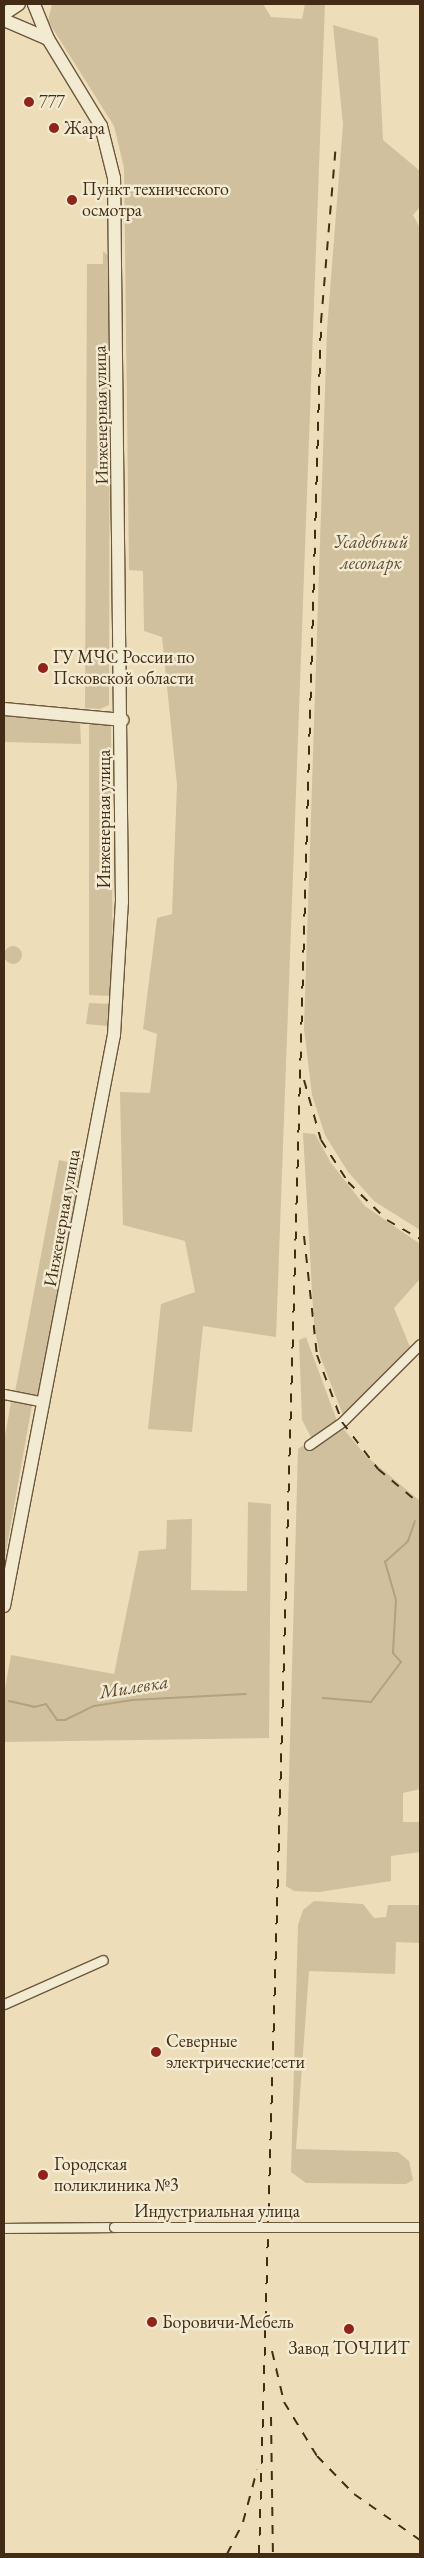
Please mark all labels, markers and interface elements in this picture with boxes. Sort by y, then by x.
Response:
place label: 777 [39,91,65,113]
marker: 777 [23,96,35,108]
place label: Жара [64,117,105,139]
marker: Жара [48,122,60,134]
place label: Пункт технического осмотра [82,179,229,222]
marker: Пункт технического осмотра [66,194,78,206]
street label: Инженерная улица [89,345,113,485]
park label: Усадебный лесопарк [334,532,408,574]
place label: ГУ МЧС России по Псковской области [53,647,195,690]
marker: ГУ МЧС России по Псковской области [37,662,49,674]
street label: Инженерная улица [93,749,115,889]
street label: Инженерная улица [39,1148,85,1288]
water label: Милевка [98,1670,170,1704]
place label: Северные электрические сети [166,2031,305,2074]
marker: Северные электрические сети [150,2046,162,2058]
place label: Городская поликлиника №3 [54,2154,179,2196]
marker: Городская поликлиника №3 [36,2168,50,2182]
street label: Индустриальная улица [134,2200,300,2222]
place label: Боровичи-Мебель [162,2311,294,2333]
marker: Боровичи-Мебель [146,2316,158,2328]
marker: Завод ТОЧЛИТ [343,2323,355,2335]
place label: Завод ТОЧЛИТ [288,2337,410,2359]

